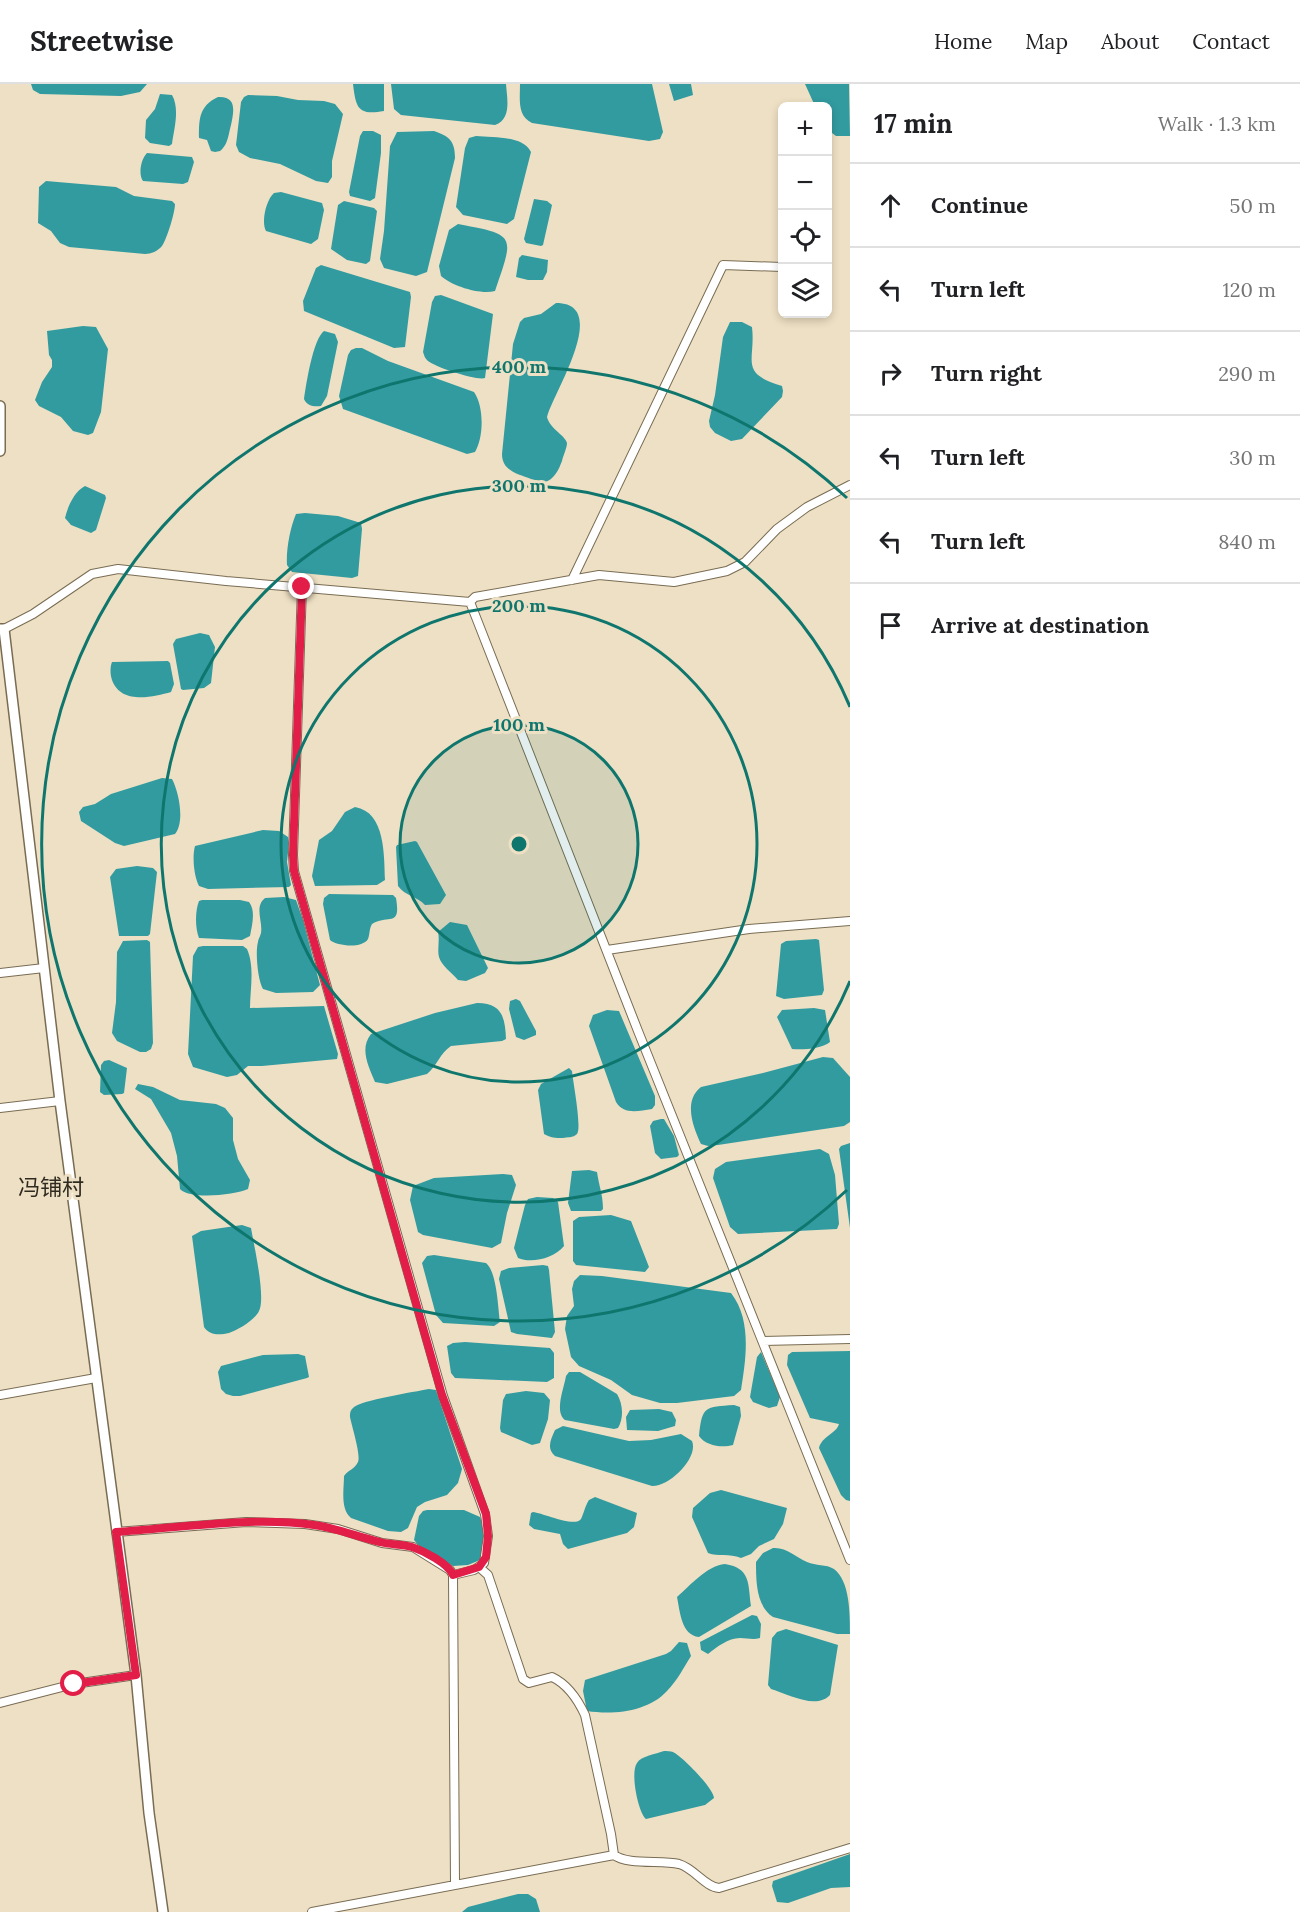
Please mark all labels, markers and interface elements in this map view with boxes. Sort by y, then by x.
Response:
text: Streetwise [30,23,174,59]
text: Home [934,28,992,55]
text: Map [1025,28,1068,55]
text: About [1101,28,1159,55]
text: Contact [1192,28,1270,55]
map controls [778,102,832,318]
button: + [778,102,832,156]
text: 17 min [874,107,953,140]
text: Walk · 1.3 km [1158,111,1276,136]
button: − [778,156,832,210]
icon: ahead [874,189,907,222]
text: Continue [931,191,1028,219]
text: 50 m [1230,193,1276,218]
button: locate [778,210,832,264]
button: layers [778,264,832,318]
icon: left [874,273,907,306]
text: Turn left [931,275,1025,303]
text: 120 m [1222,277,1276,302]
text: 400 m [492,355,546,378]
icon: right [874,357,907,390]
text: Turn right [931,359,1042,387]
text: 290 m [1218,361,1276,386]
icon: left [874,441,907,474]
text: Turn left [931,443,1025,471]
text: 30 m [1229,445,1276,470]
text: 300 m [492,474,547,497]
icon: left [874,525,907,558]
text: Turn left [931,527,1025,555]
text: 840 m [1218,529,1276,554]
route end [288,573,314,599]
text: 200 m [492,594,546,617]
icon: arrive [874,609,907,642]
text: Arrive at destination [931,611,1149,639]
text: 100 m [493,713,545,736]
centre of rings [509,834,529,854]
district label: 冯铺村 [18,1173,84,1201]
route start [60,1670,86,1696]

